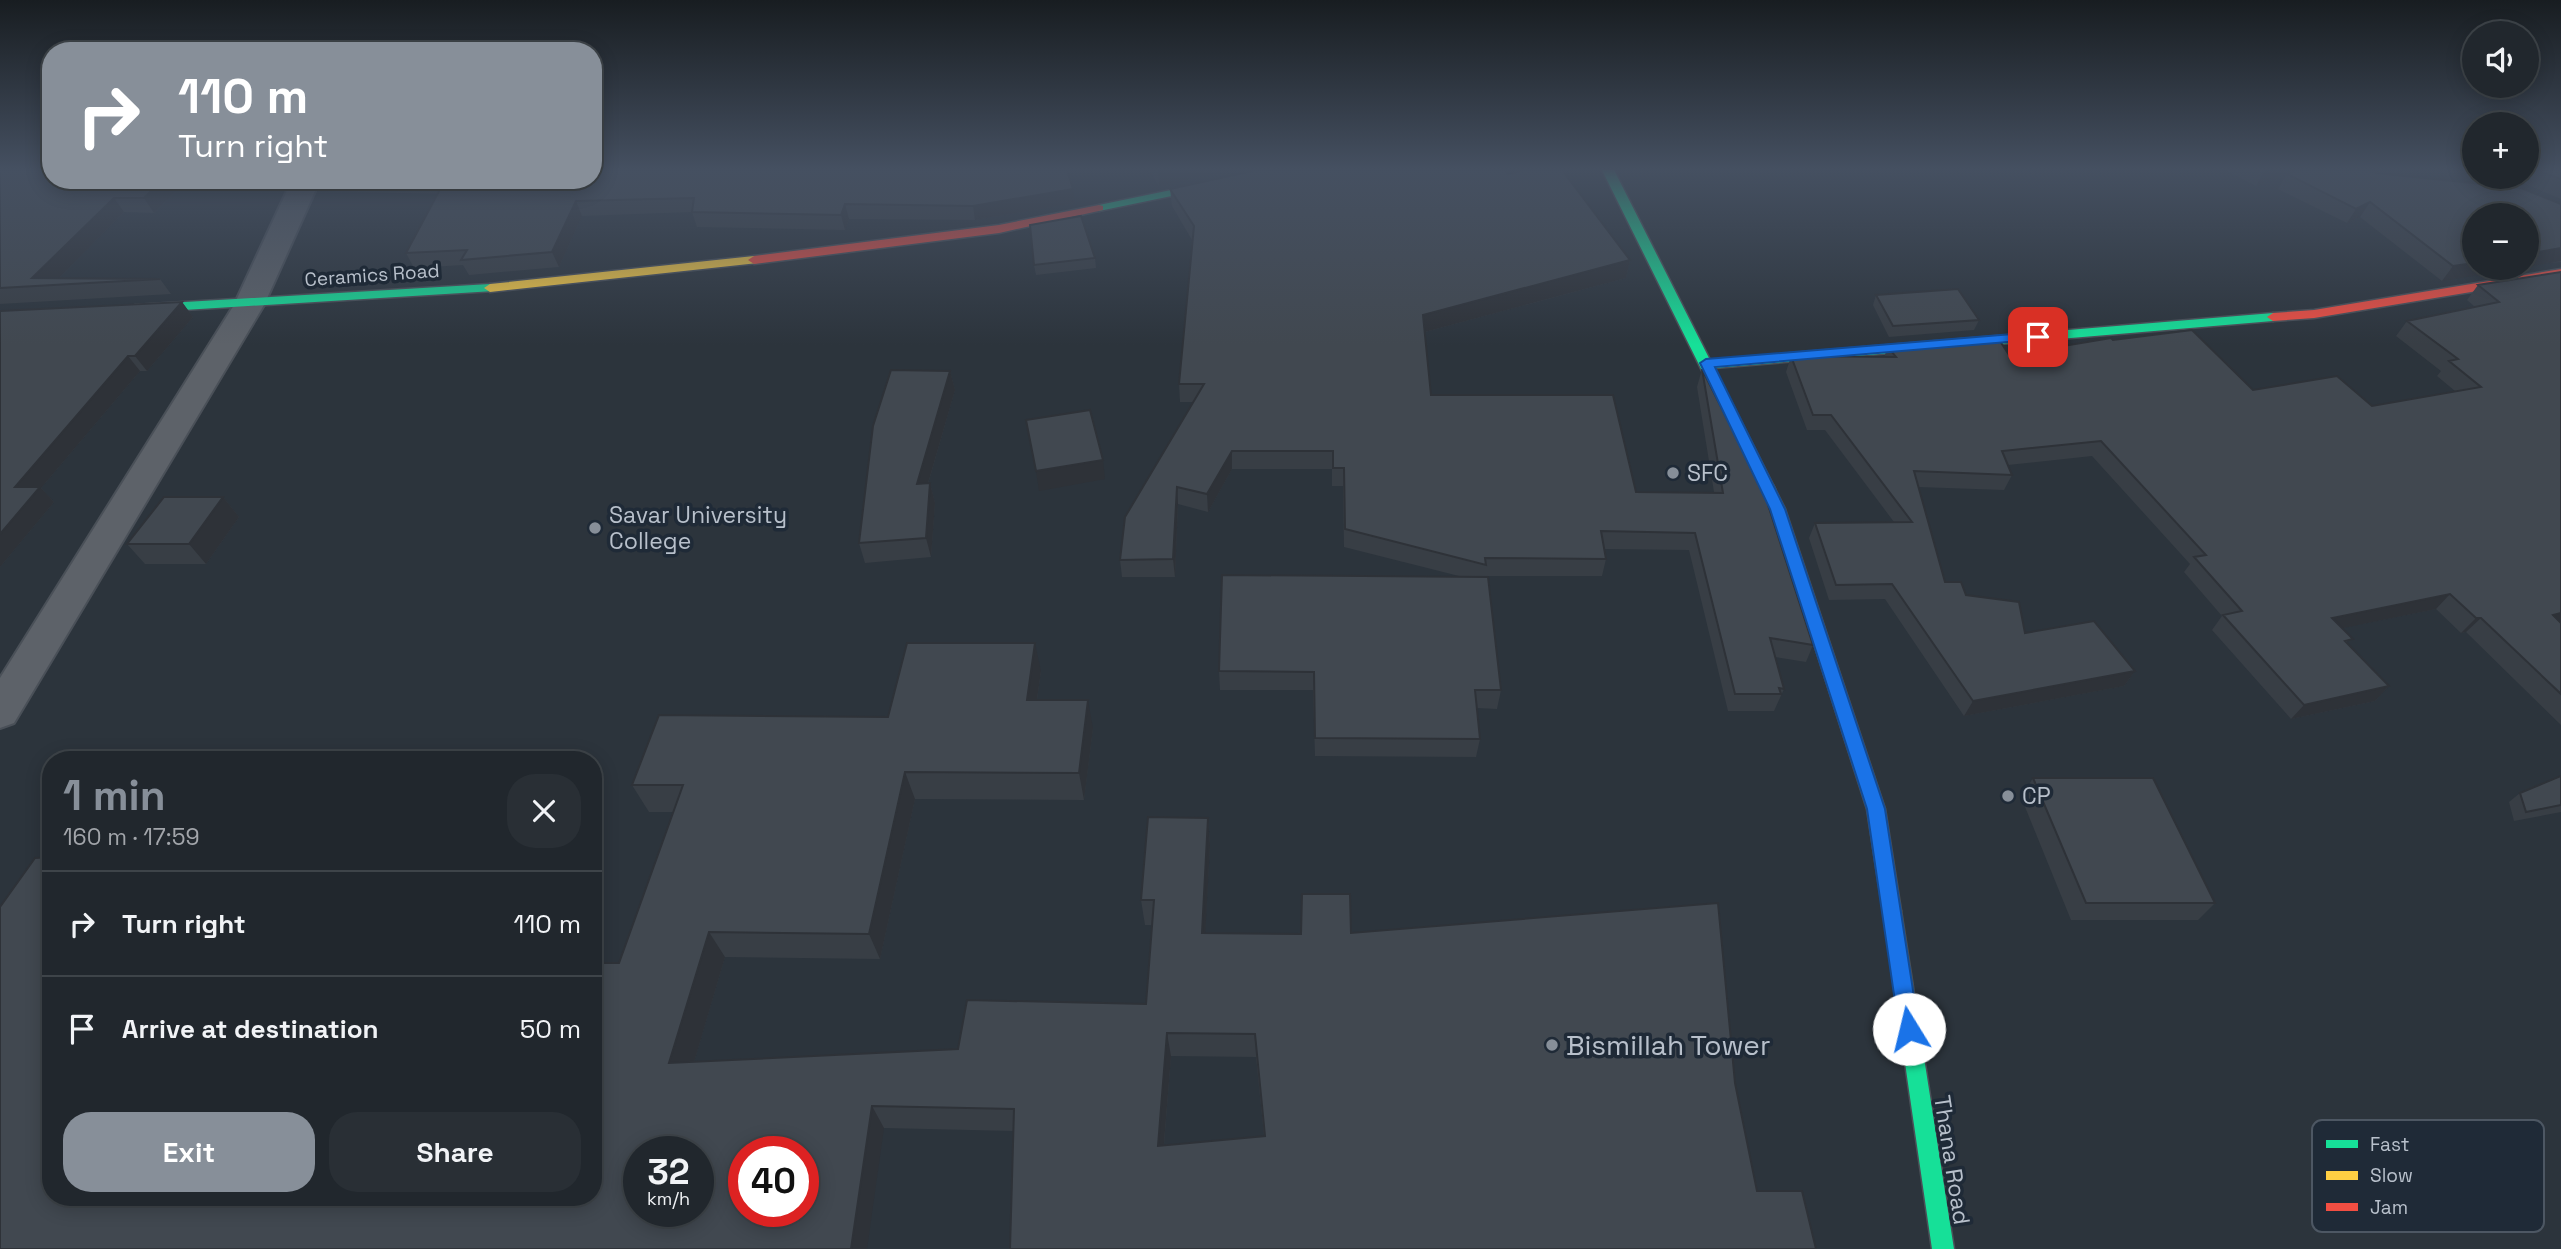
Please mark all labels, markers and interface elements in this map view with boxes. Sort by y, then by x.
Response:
map controls [2462,21,2539,280]
button: sound [2462,21,2539,98]
text: 110 m [178,65,308,127]
icon: right [63,70,154,161]
button: + [2462,112,2539,189]
text: Turn right [178,126,328,166]
button: − [2462,203,2539,280]
street label: Ceramics Road [304,258,440,292]
pin [2008,307,2068,367]
icon: arrive [2019,318,2057,356]
place label: SFC [1687,458,1728,488]
marker: SFC [1665,465,1681,481]
place label: Savar University College [609,500,787,556]
marker: Savar University College [587,520,603,536]
text: 1 min [63,769,166,822]
button: close [507,774,581,848]
place label: CP [2022,781,2051,811]
marker: CP [2000,788,2016,804]
text: 160 m · 17:59 [63,822,200,852]
icon: right [63,905,101,943]
text: Turn right [122,907,246,941]
text: 110 m [514,907,581,941]
position arrow [1872,992,1946,1066]
icon: arrive [63,1010,101,1048]
text: Arrive at destination [122,1012,379,1046]
text: 50 m [520,1012,581,1046]
place label: Bismillah Tower [1566,1027,1771,1063]
marker: Bismillah Tower [1544,1037,1560,1053]
street label: Thana Road [1927,1093,1977,1227]
button: Exit [63,1112,315,1192]
button: Share [329,1112,581,1192]
legend [2312,1120,2544,1232]
text: Fast [2370,1132,2410,1157]
speed limit sign: 40 [728,1136,819,1227]
text: 32 [647,1150,690,1194]
text: Slow [2370,1163,2413,1188]
text: km/h [647,1187,690,1210]
text: Jam [2370,1195,2408,1220]

